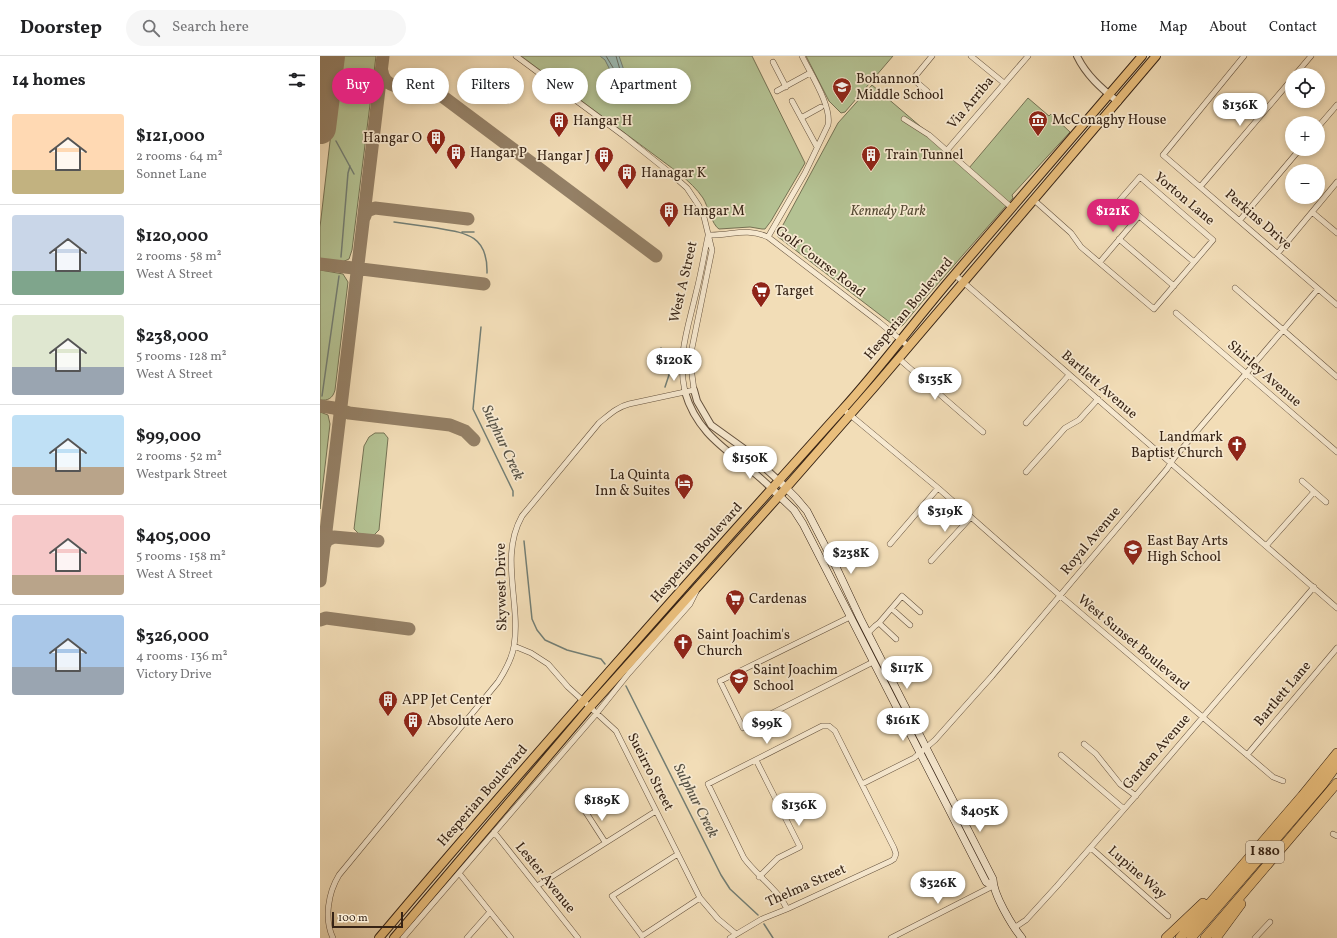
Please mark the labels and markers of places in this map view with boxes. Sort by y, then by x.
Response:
place label: Bohannon Middle School [856,70,944,105]
school or university icon: Bohannon Middle School [831,76,853,104]
pin: $136K [1212,93,1268,127]
museum icon: McConaghy House [1027,109,1049,137]
building icon: Hangar H [548,110,570,138]
place label: McConaghy House [1052,111,1167,130]
place label: Hangar H [573,112,632,131]
building icon: Hangar O [425,127,447,155]
place label: Hangar O [363,129,422,148]
building icon: Hangar P [445,142,467,170]
place label: Hangar P [470,144,527,163]
building icon: Train Tunnel [860,144,882,172]
building icon: Hangar J [593,145,615,173]
place label: Train Tunnel [885,146,963,165]
place label: Hangar J [537,147,590,166]
building icon: Hanagar K [616,162,638,190]
place label: Hanagar K [641,164,707,183]
pin: $121K [1085,199,1141,233]
building icon: Hangar M [658,200,680,228]
place label: Hangar M [683,202,745,221]
supermarket icon: Target [750,280,772,308]
place label: Target [775,282,814,301]
pin: $120K [646,348,702,382]
pin: $135K [907,367,963,401]
place label: Landmark Baptist Church [1131,428,1223,463]
church icon: Landmark Baptist Church [1226,434,1248,462]
pin: $150K [722,446,778,480]
place label: La Quinta Inn & Suites [595,466,670,501]
hotel icon: La Quinta Inn & Suites [673,472,695,500]
pin: $319K [917,499,973,533]
place label: East Bay Arts High School [1147,532,1228,567]
school or university icon: East Bay Arts High School [1122,538,1144,566]
pin: $238K [823,541,879,575]
supermarket icon: Cardenas [724,588,746,616]
place label: Cardenas [749,590,807,609]
place label: Saint Joachim's Church [697,626,790,661]
church icon: Saint Joachim's Church [672,632,694,660]
pin: $117K [879,656,935,690]
place label: Saint Joachim School [753,661,838,696]
school or university icon: Saint Joachim School [728,667,750,695]
building icon: APP Jet Center [377,689,399,717]
place label: APP Jet Center [402,691,491,710]
pin: $161K [875,708,931,742]
building icon: Absolute Aero [402,710,424,738]
pin: $99K [743,711,791,745]
place label: Absolute Aero [427,712,514,731]
pin: $189K [574,788,630,822]
pin: $136K [771,793,827,827]
pin: $405K [952,799,1008,833]
pin: $326K [910,871,966,905]

